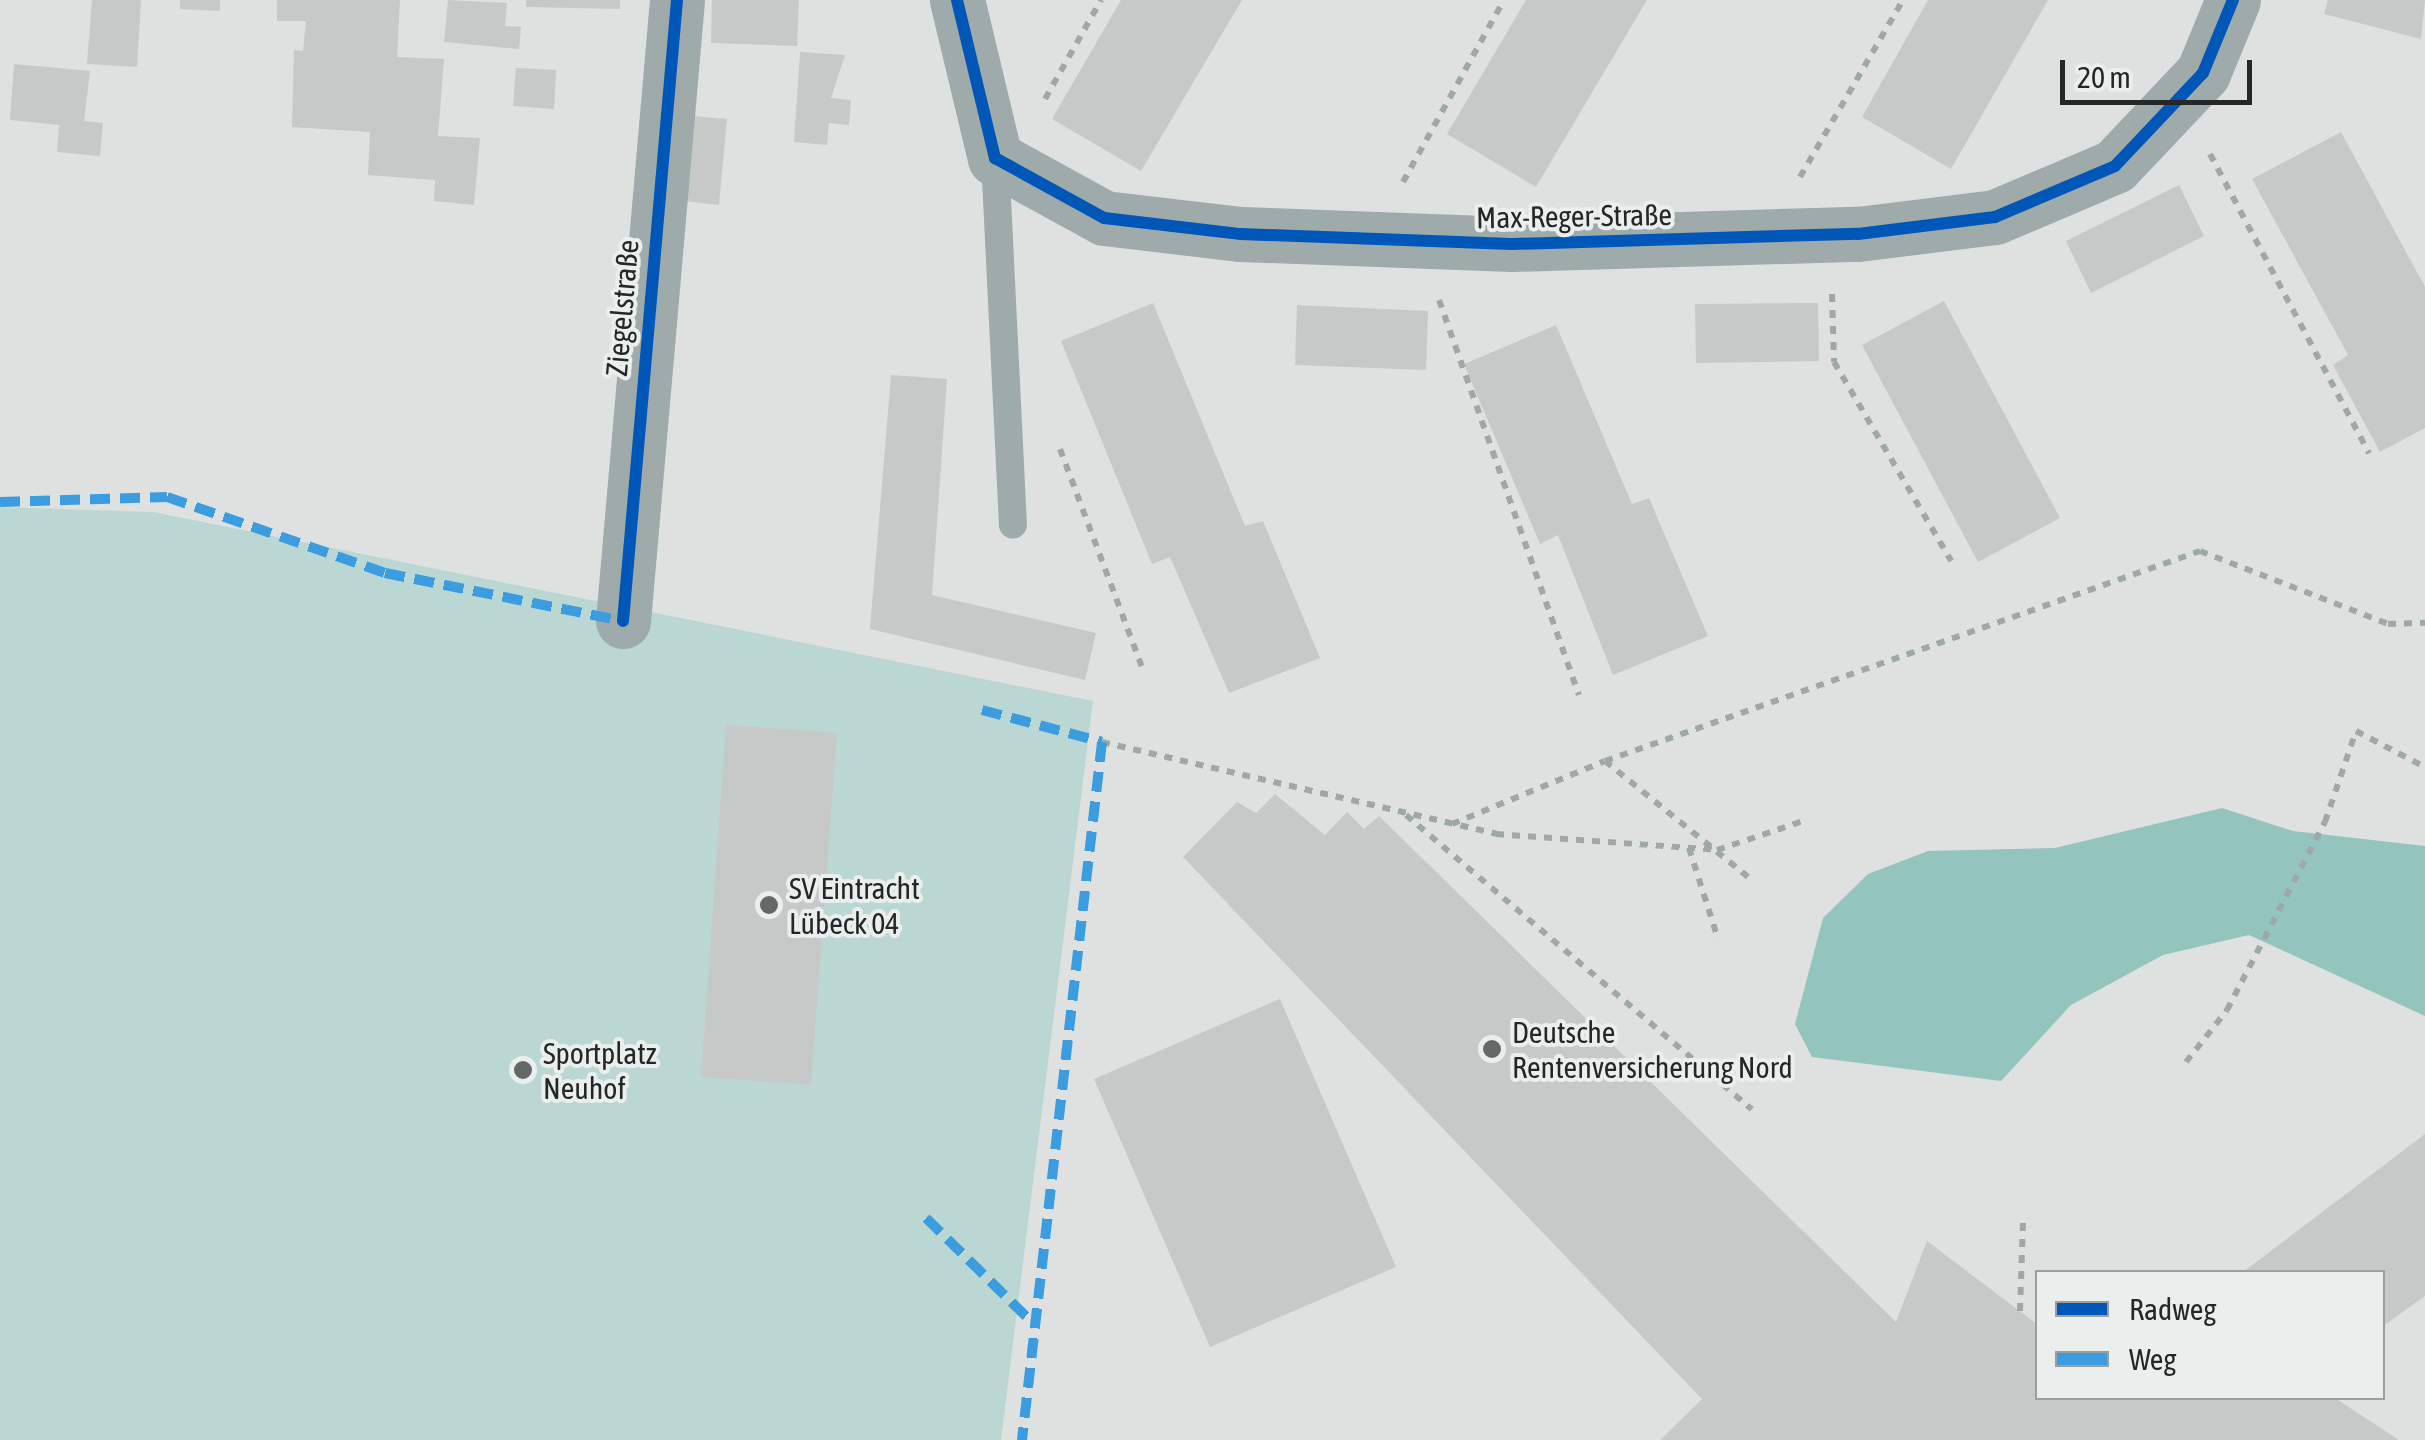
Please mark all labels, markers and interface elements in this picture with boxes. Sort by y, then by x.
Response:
scale bar [2065,40,2258,102]
text: 20 m [2077,60,2131,94]
street label: Max-Reger-Straße [1476,196,1672,236]
street label: Ziegelstraße [598,238,646,378]
place label: SV Eintracht Lübeck 04 [789,870,920,940]
marker: SV Eintracht Lübeck 04 [758,894,780,916]
place label: Deutsche Rentenversicherung Nord [1512,1014,1793,1084]
place label: Sportplatz Neuhof [543,1035,657,1106]
marker: Deutsche Rentenversicherung Nord [1481,1038,1503,1060]
marker: Sportplatz Neuhof [512,1059,534,1081]
legend [2035,1270,2385,1400]
text: Radweg [2129,1292,2216,1326]
text: Weg [2129,1342,2176,1376]

